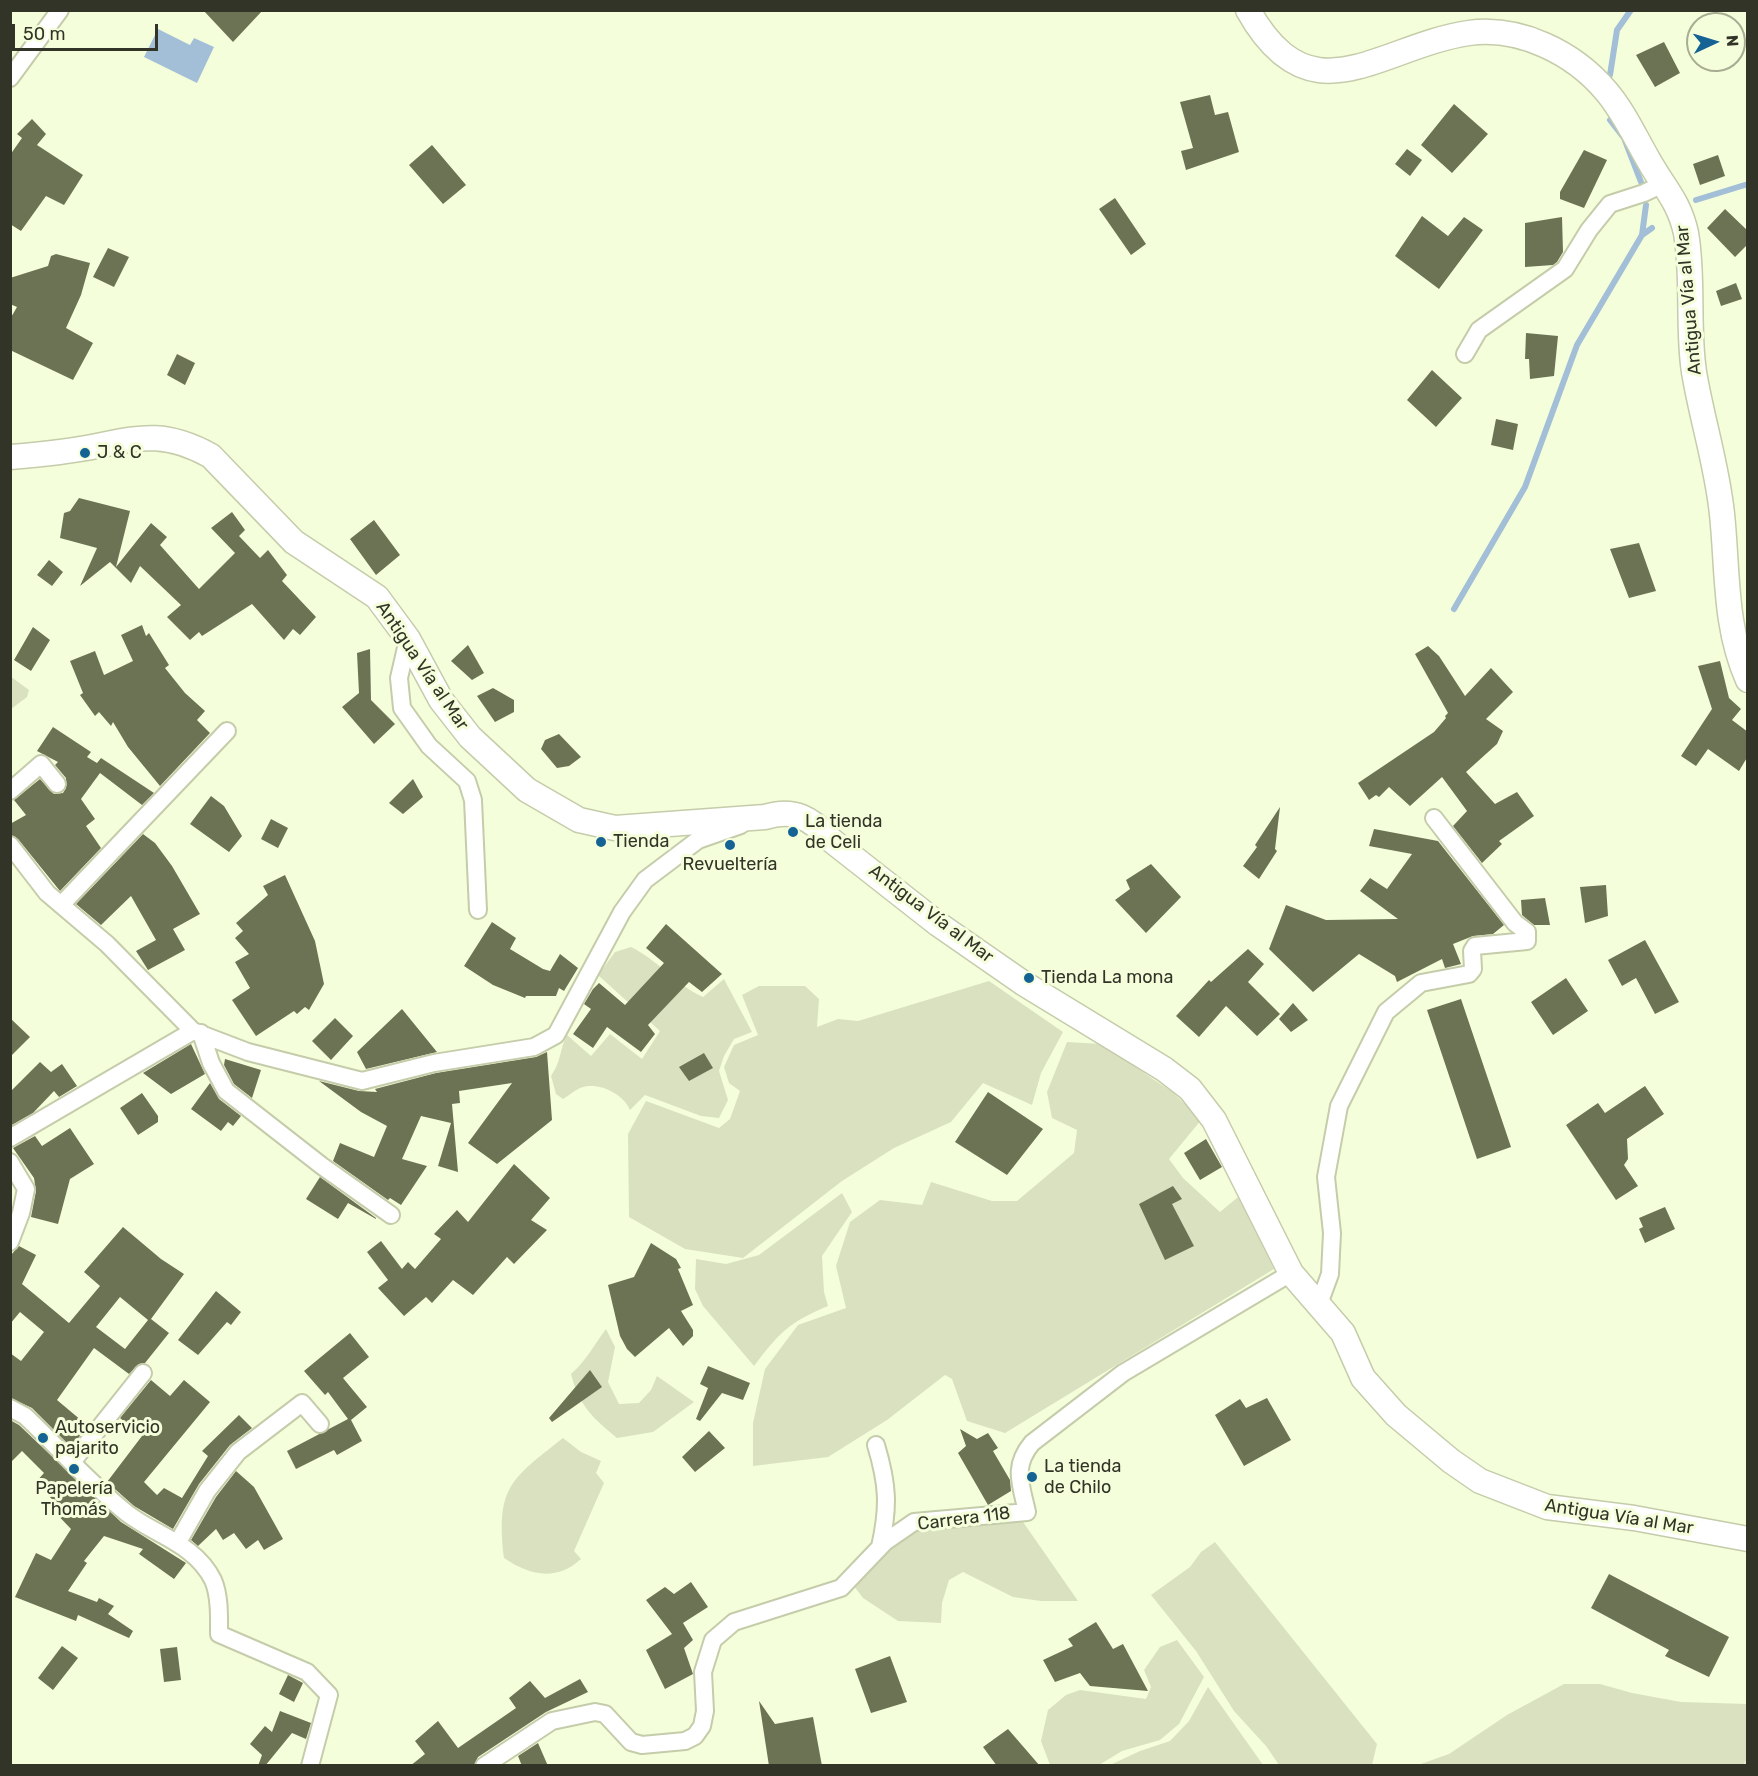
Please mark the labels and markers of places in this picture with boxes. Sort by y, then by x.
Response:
place label: J & C [97,442,142,464]
marker: J & C [78,446,92,460]
place label: La tienda de Celi [805,811,883,854]
marker: La tienda de Celi [786,825,800,839]
place label: Tienda [613,831,669,853]
marker: Tienda [594,835,608,849]
marker: Revueltería [723,838,737,852]
place label: Revueltería [683,854,777,876]
place label: Tienda La mona [1041,967,1173,989]
marker: Tienda La mona [1022,971,1036,985]
place label: Autoservicio pajarito [55,1417,160,1460]
marker: Autoservicio pajarito [36,1431,50,1445]
place label: La tienda de Chilo [1044,1456,1122,1498]
marker: Papelería Thomás [67,1462,81,1476]
marker: La tienda de Chilo [1025,1470,1039,1484]
place label: Papelería Thomás [35,1478,113,1520]

